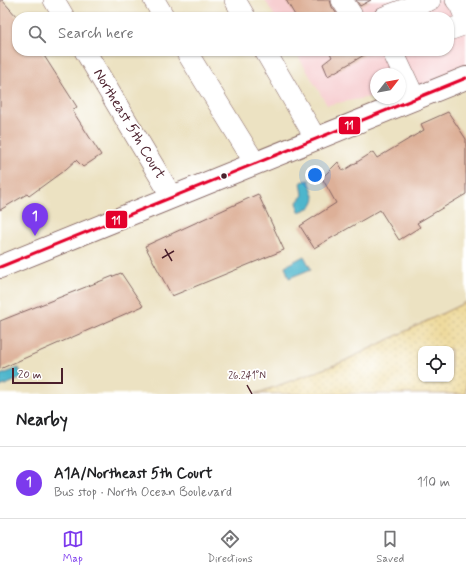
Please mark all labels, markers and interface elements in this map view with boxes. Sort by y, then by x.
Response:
search box [12,12,454,56]
icon: search [26,23,48,45]
text: Search here [58,24,134,44]
street label: Northeast 5th Court [88,65,170,183]
north arrow [370,68,406,104]
line badge: 11 [338,116,361,135]
text: 11 [344,119,354,133]
your location [305,165,325,185]
unlabelled marker [219,171,229,181]
pin: 1 [22,203,48,236]
line badge: 11 [105,210,128,229]
text: 11 [111,214,121,228]
map controls [418,346,454,382]
button: locate [418,346,454,382]
scale bar [12,366,63,385]
text: 20 m [18,368,41,382]
text: 26.241°N [228,369,266,383]
text: Nearby [16,409,68,431]
text: A1A/Northeast 5th Court [54,464,213,484]
text: 1 [26,474,32,491]
text: 110 m [417,474,450,491]
text: Bus stop · North Ocean Boulevard [54,484,232,501]
tab: Map [62,528,84,566]
tab: Directions [207,528,253,566]
tab: Saved [376,528,404,566]

